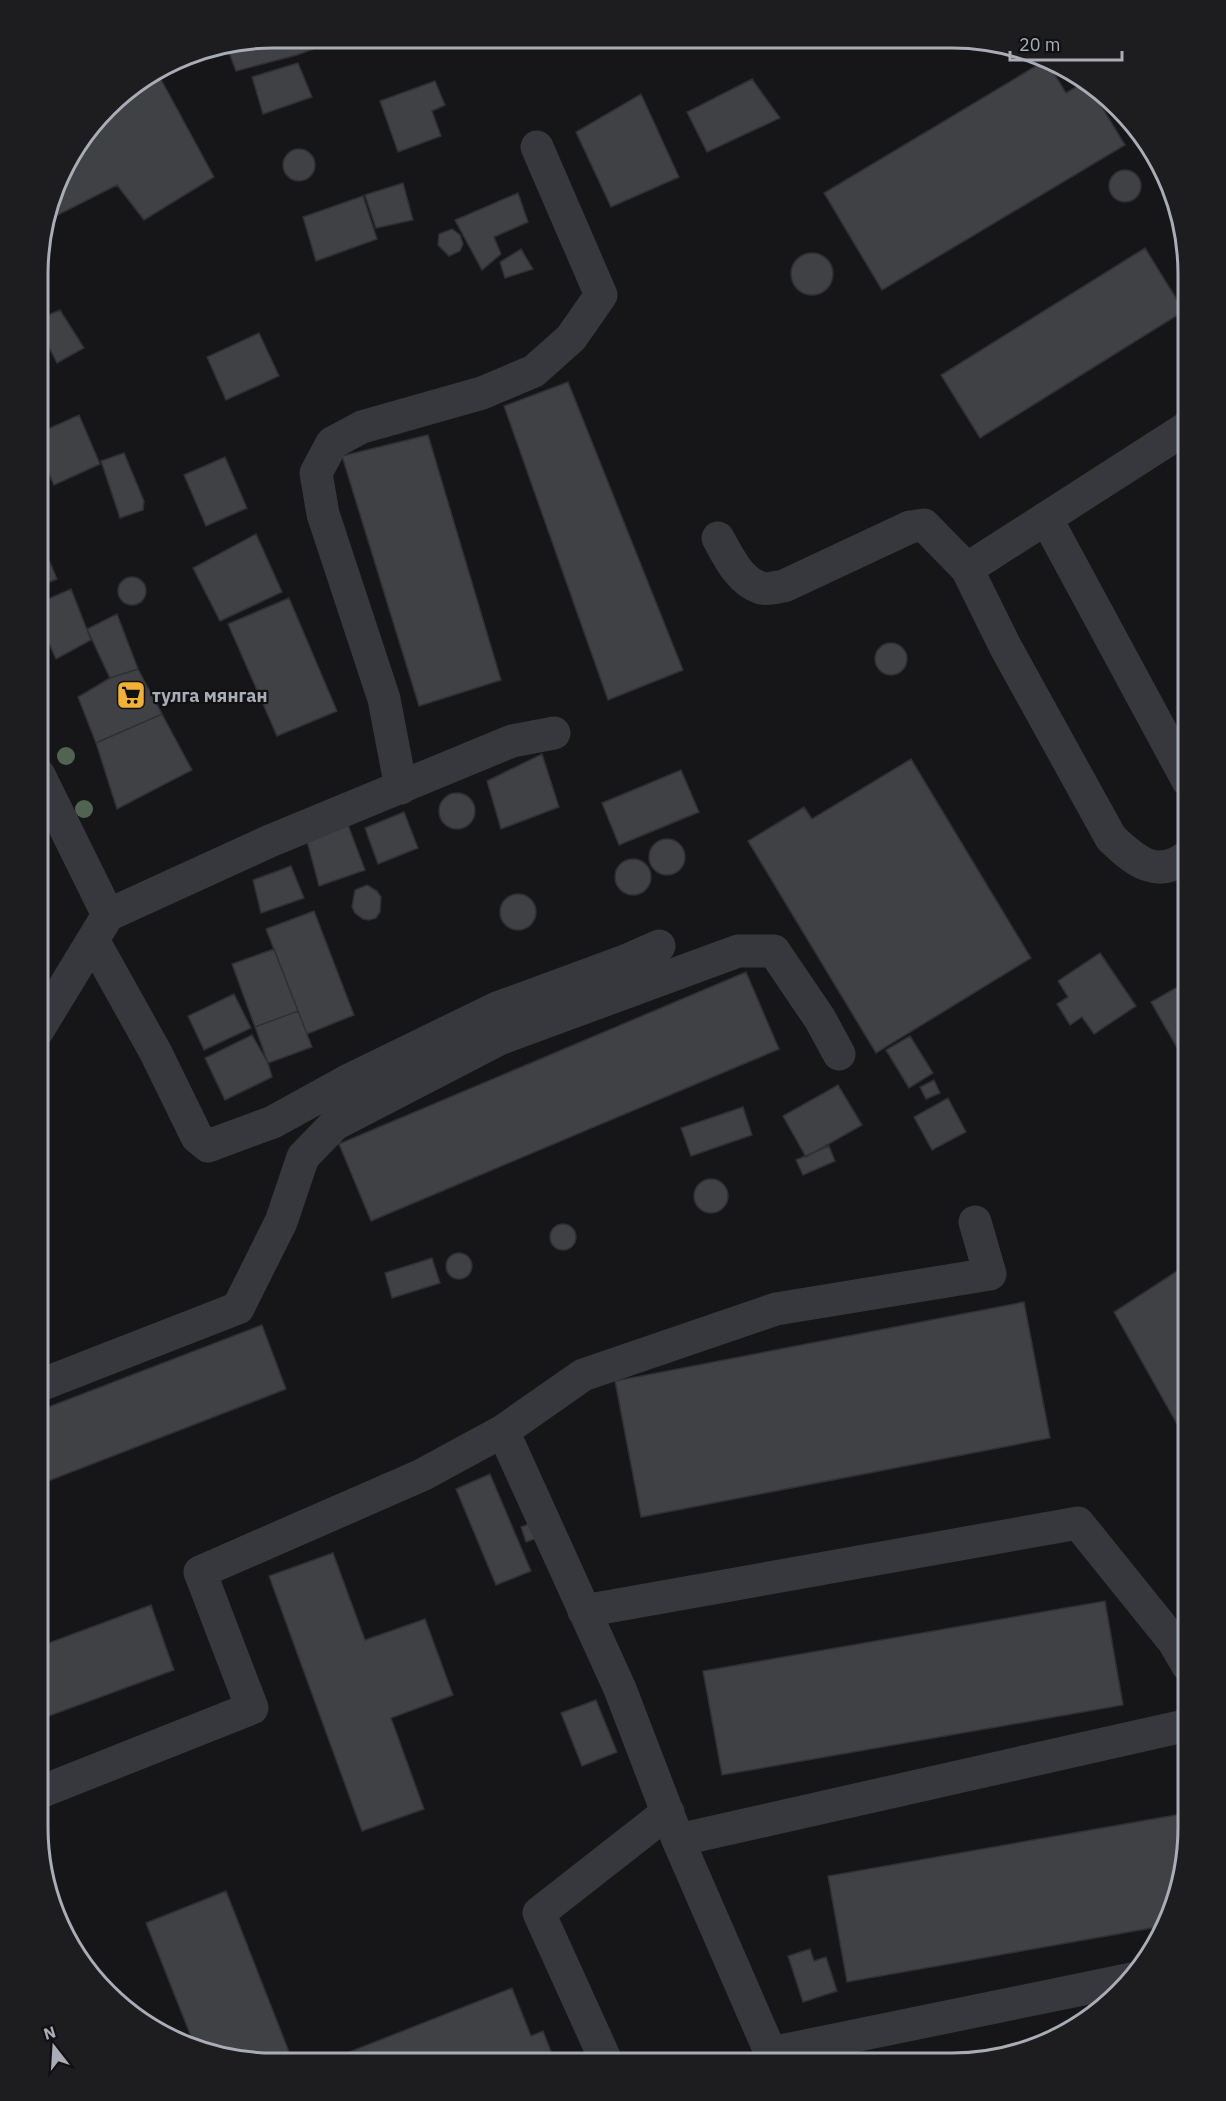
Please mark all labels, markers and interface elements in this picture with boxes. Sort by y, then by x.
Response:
scale bar [1010,24,1122,62]
text: 20 m [1019,33,1061,56]
supermarket icon: тулга мянган [115,679,147,711]
place label: тулга мянган [152,684,268,707]
north arrow [24,2017,84,2077]
text: N [41,2021,58,2044]

